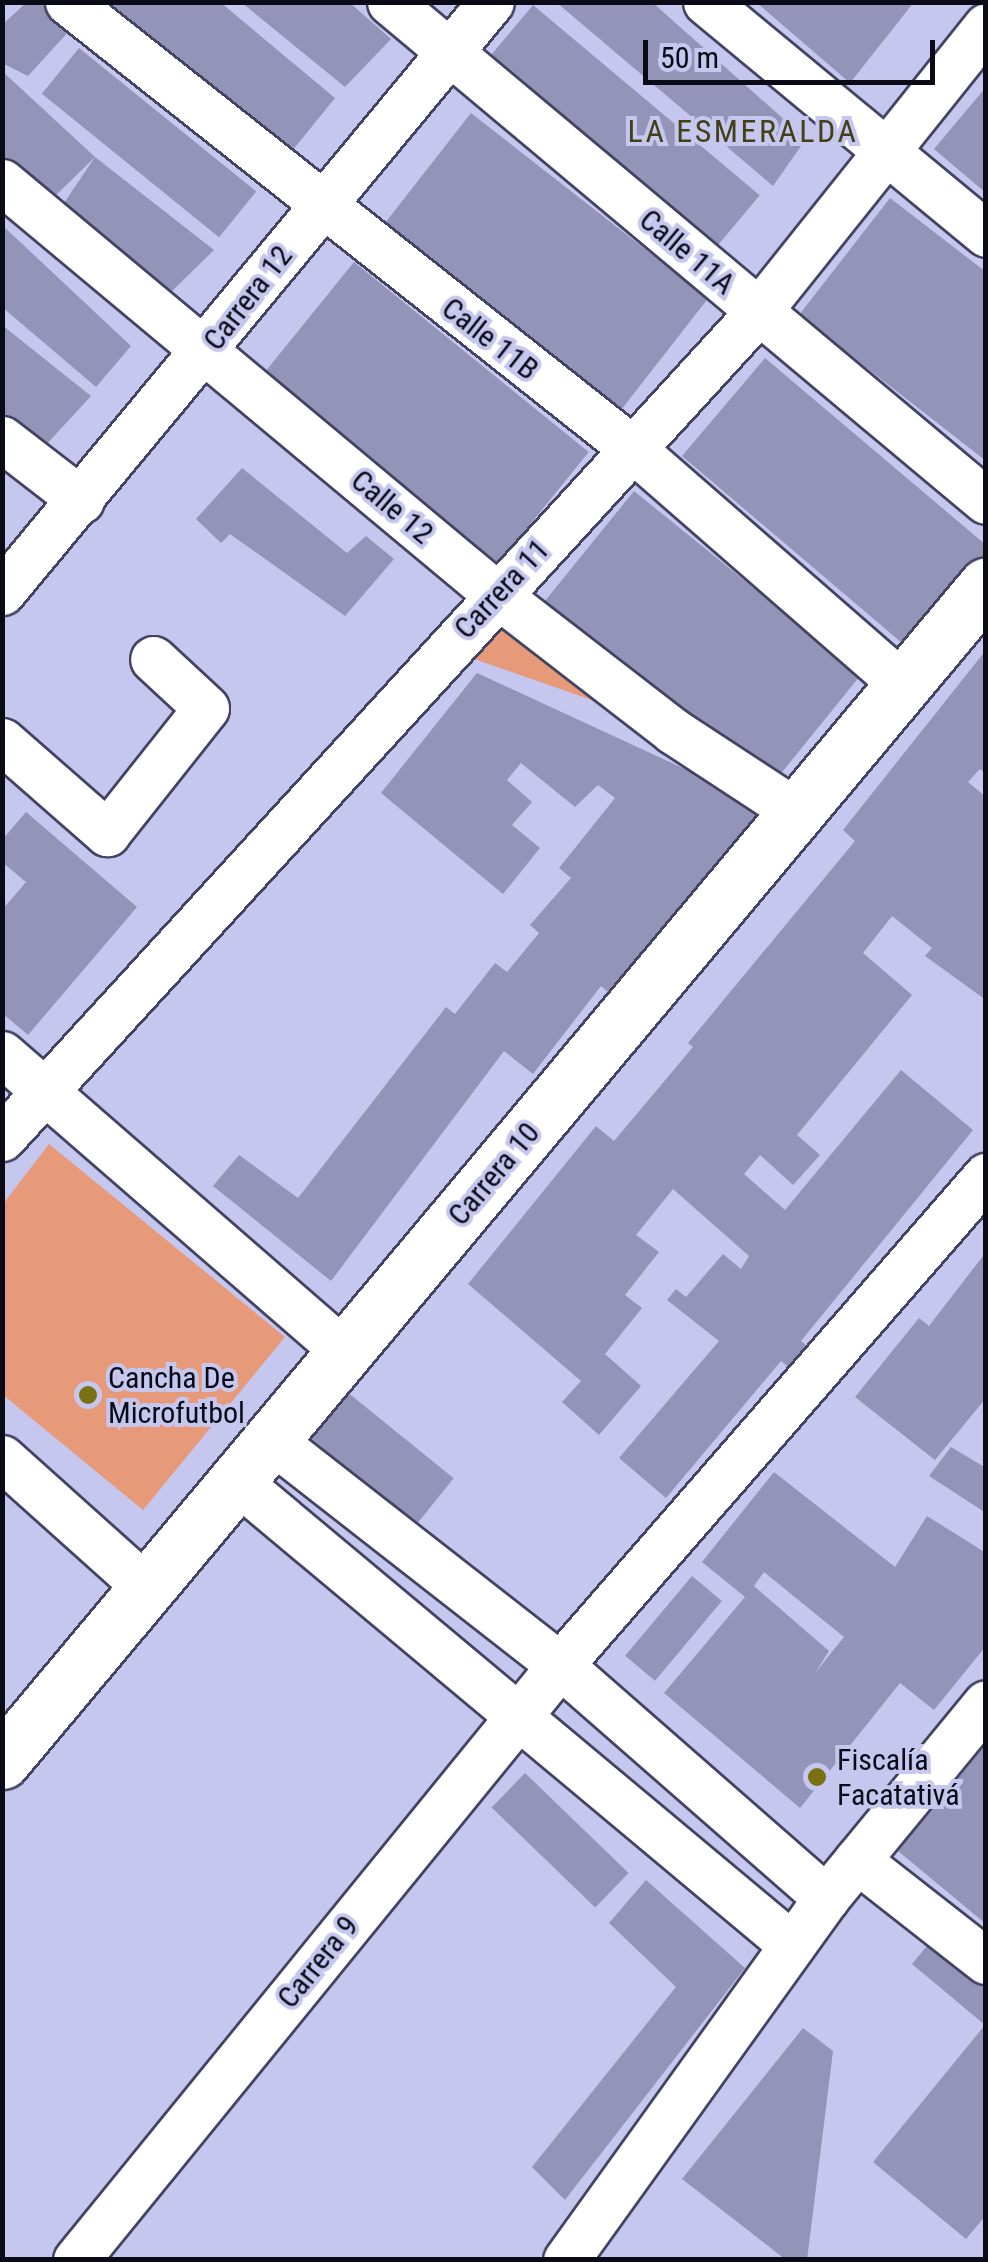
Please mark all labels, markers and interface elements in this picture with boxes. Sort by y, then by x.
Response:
scale bar [648,20,940,82]
text: 50 m [660,40,719,75]
district label: LA ESMERALDA [628,112,858,150]
street label: Calle 11A [632,202,742,302]
street label: Carrera 12 [196,239,300,357]
street label: Calle 11B [435,290,545,388]
street label: Calle 12 [344,462,440,552]
street label: Carrera 11 [447,532,557,646]
street label: Carrera 10 [441,1115,547,1233]
place label: Cancha De Microfutbol [108,1360,245,1430]
marker: Cancha De Microfutbol [77,1384,99,1406]
place label: Fiscalía Facatativá [837,1742,960,1812]
marker: Fiscalía Facatativá [806,1766,828,1788]
street label: Carrera 9 [270,1909,366,2015]

